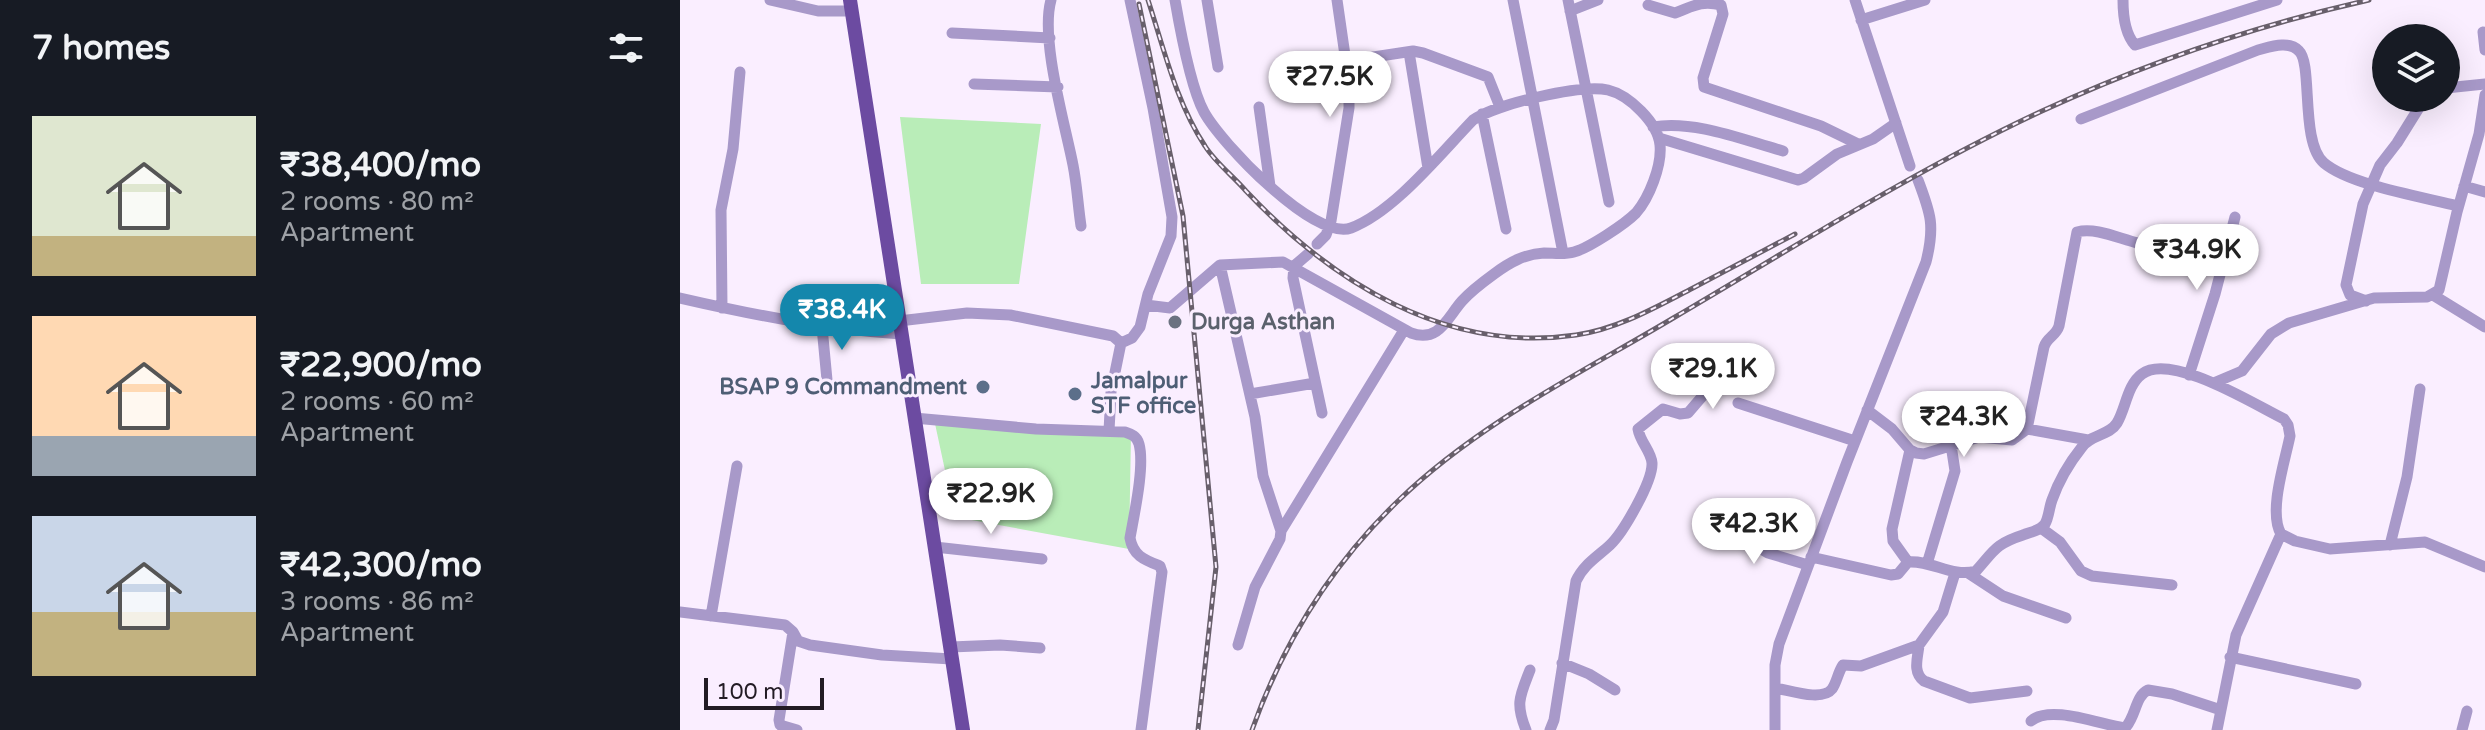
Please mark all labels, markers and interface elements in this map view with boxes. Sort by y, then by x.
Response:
map controls [2372,24,2460,112]
button: layers [2372,24,2460,112]
icon: filters [604,26,648,70]
text: 7 homes [32,28,170,69]
pin: ₹27.5K [1265,51,1395,119]
text: ₹27.5K [1286,61,1374,92]
text: ₹38,400/mo [280,145,481,186]
icon: home [96,148,192,244]
text: 2 rooms · 80 m² [280,186,474,217]
text: Apartment [280,217,414,248]
pin: ₹34.9K [2132,224,2262,292]
text: ₹34.9K [2153,234,2241,265]
pin: ₹38.4K [777,284,907,352]
text: ₹38.4K [798,294,886,325]
place label: Durga Asthan [1191,309,1335,335]
marker: Durga Asthan [1166,313,1184,331]
pin: ₹29.1K [1648,343,1778,411]
text: ₹22,900/mo [280,345,482,386]
icon: home [96,348,192,444]
text: ₹29.1K [1669,353,1757,384]
place label: Jamalpur STF office [1090,368,1196,419]
place label: BSAP 9 Commandment [719,374,968,400]
marker: BSAP 9 Commandment [974,378,992,396]
marker: Jamalpur STF office [1066,385,1084,403]
text: 2 rooms · 60 m² [280,386,474,417]
pin: ₹24.3K [1899,391,2029,459]
text: ₹24.3K [1920,401,2008,432]
text: Apartment [280,417,414,448]
pin: ₹22.9K [926,468,1056,536]
text: ₹22.9K [947,478,1035,509]
pin: ₹42.3K [1689,498,1819,566]
text: ₹42.3K [1710,508,1798,539]
text: ₹42,300/mo [280,545,482,586]
icon: home [96,548,192,644]
text: 3 rooms · 86 m² [280,586,474,617]
text: Apartment [280,617,414,648]
scale bar [704,674,824,710]
text: 100 m [716,679,783,705]

